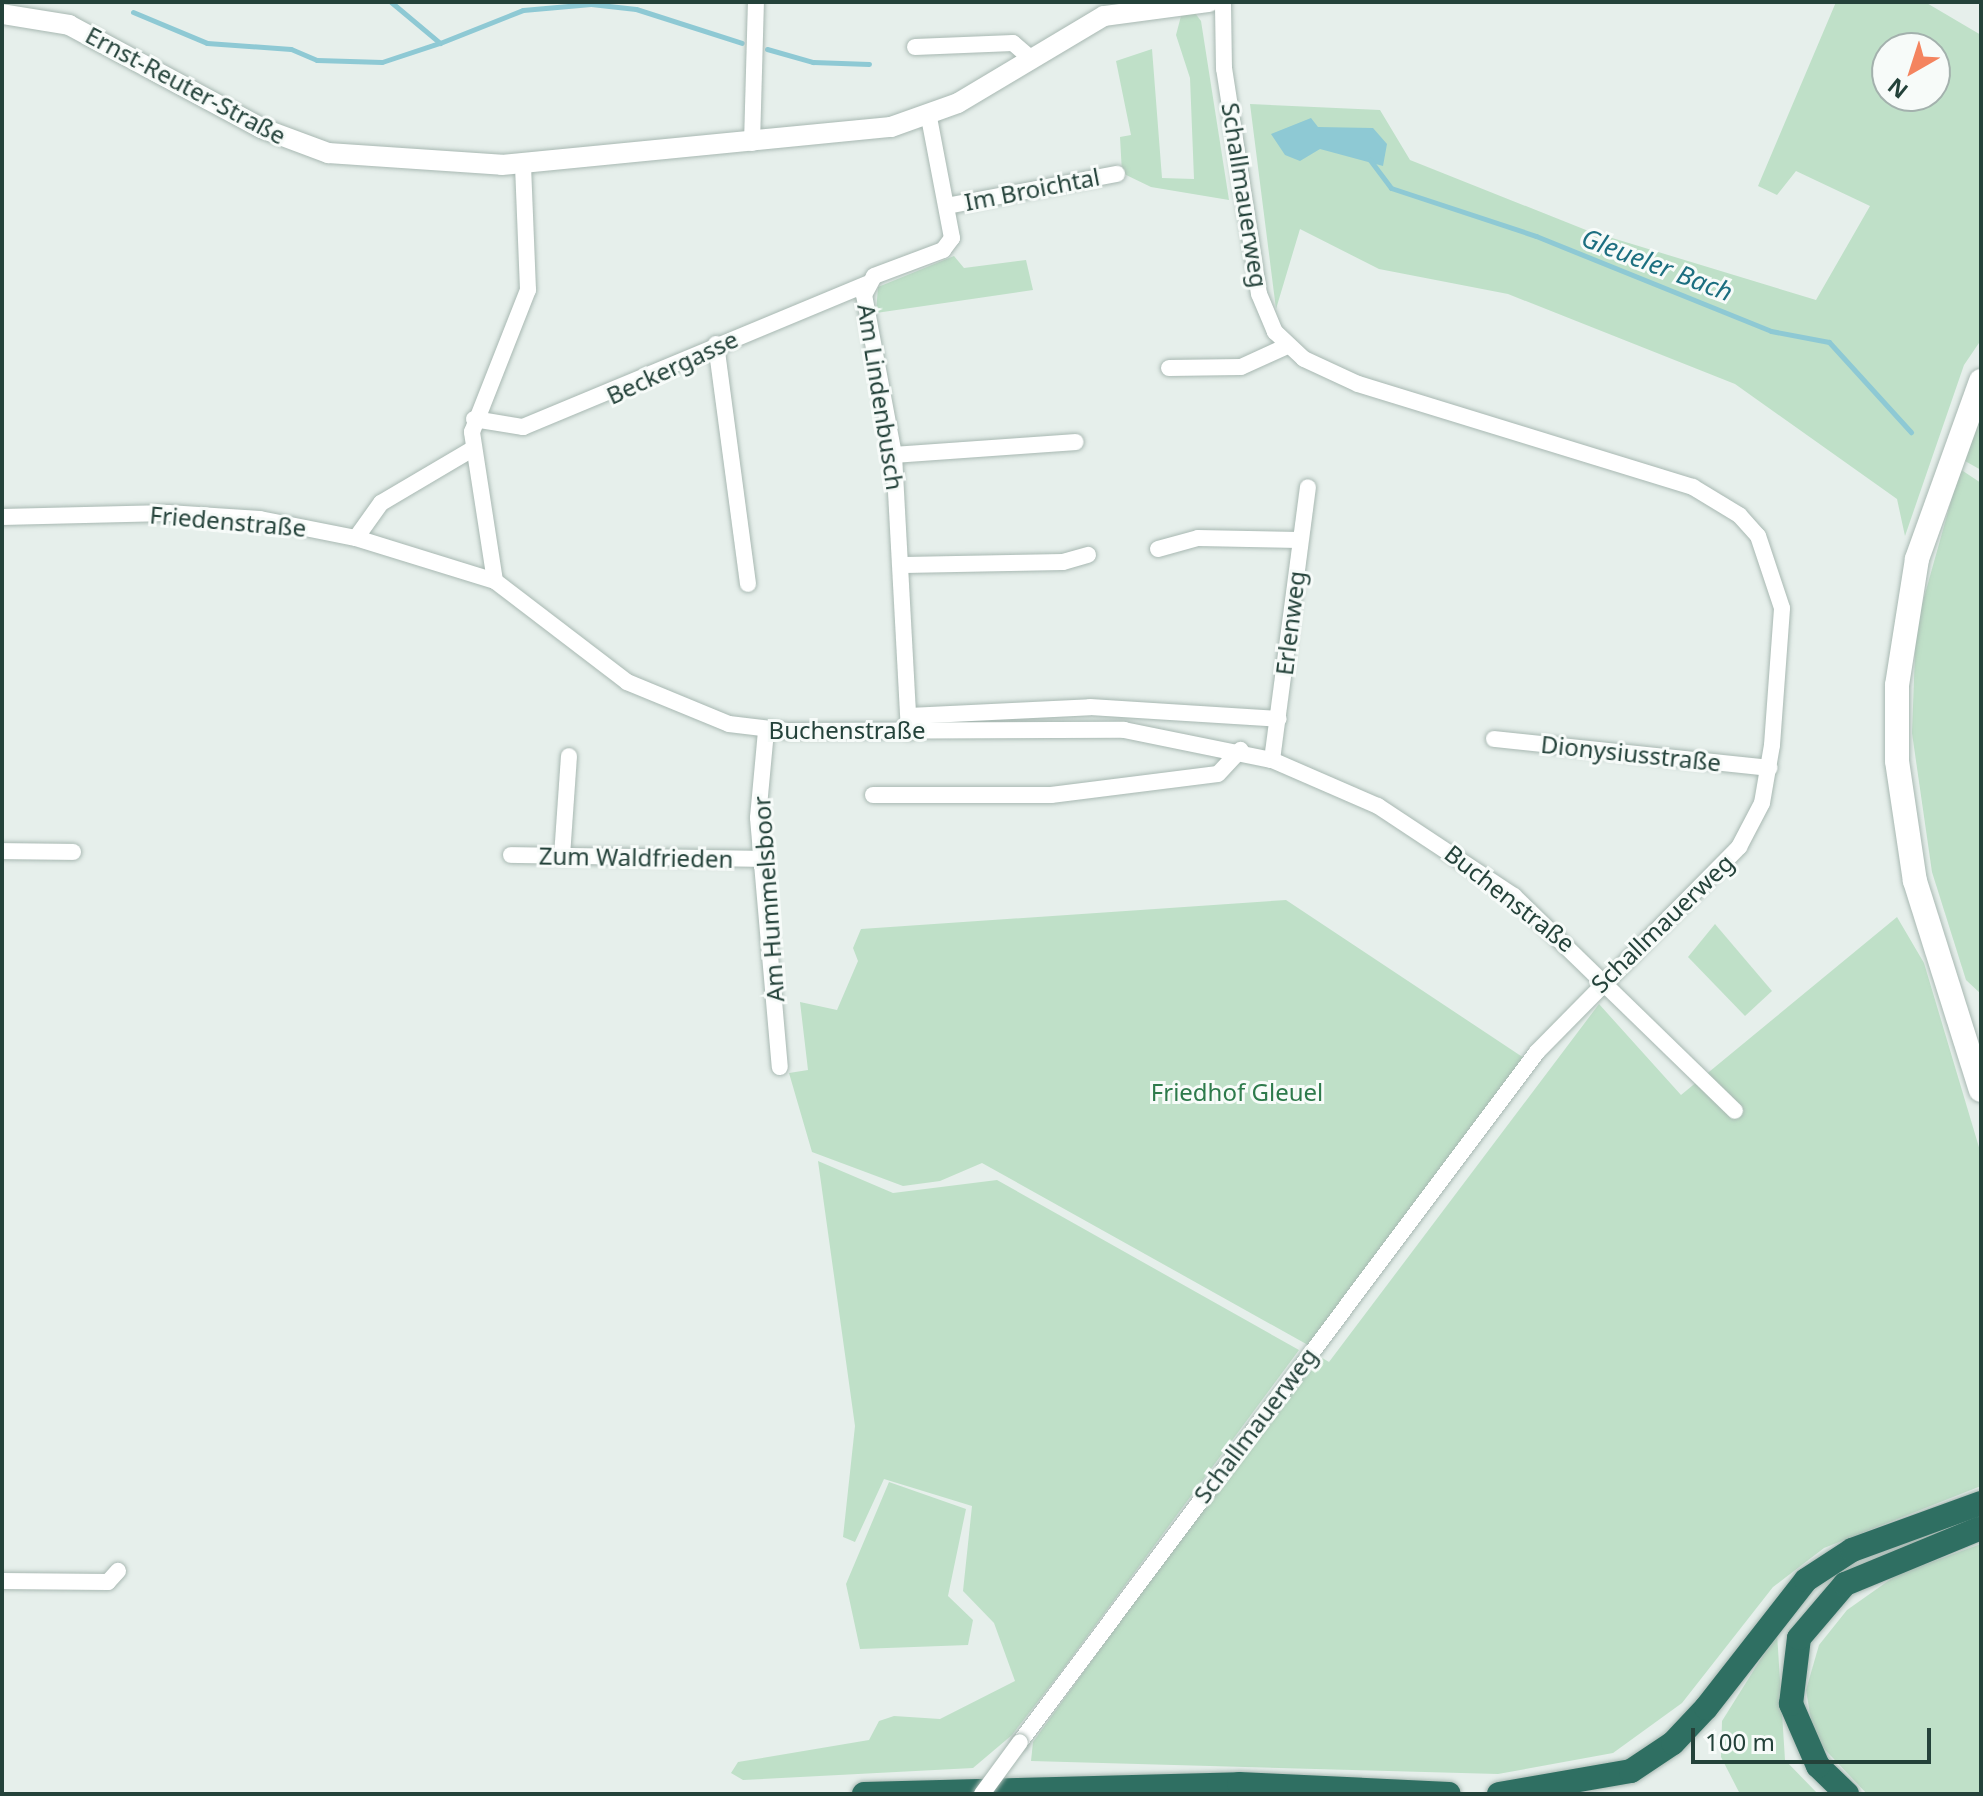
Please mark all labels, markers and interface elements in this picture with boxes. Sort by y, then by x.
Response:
street label: Ernst-Reuter-Straße [81,20,291,150]
north arrow [1871,32,1951,112]
text: N [1881,72,1914,106]
street label: Schallmauerweg [1216,101,1274,289]
street label: Im Broichtal [962,162,1102,216]
water label: Gleueler Bach [1577,222,1737,308]
street label: Am Lindenbusch [852,302,910,492]
street label: Beckergasse [602,324,742,410]
street label: Friedenstraße [149,500,307,542]
street label: Erlenweg [1269,569,1311,677]
street label: Buchenstraße [769,716,925,744]
street label: Dionysiusstraße [1539,729,1723,777]
street label: Am Hummelsboor [746,795,790,1003]
street label: Buchenstraße [1439,838,1581,958]
street label: Zum Waldfrieden [539,841,733,873]
street label: Schallmauerweg [1585,848,1739,998]
park label: Friedhof Gleuel [1151,1078,1323,1106]
street label: Schallmauerweg [1187,1342,1323,1508]
scale bar [1695,1712,1935,1762]
text: 100 m [1705,1725,1775,1758]

